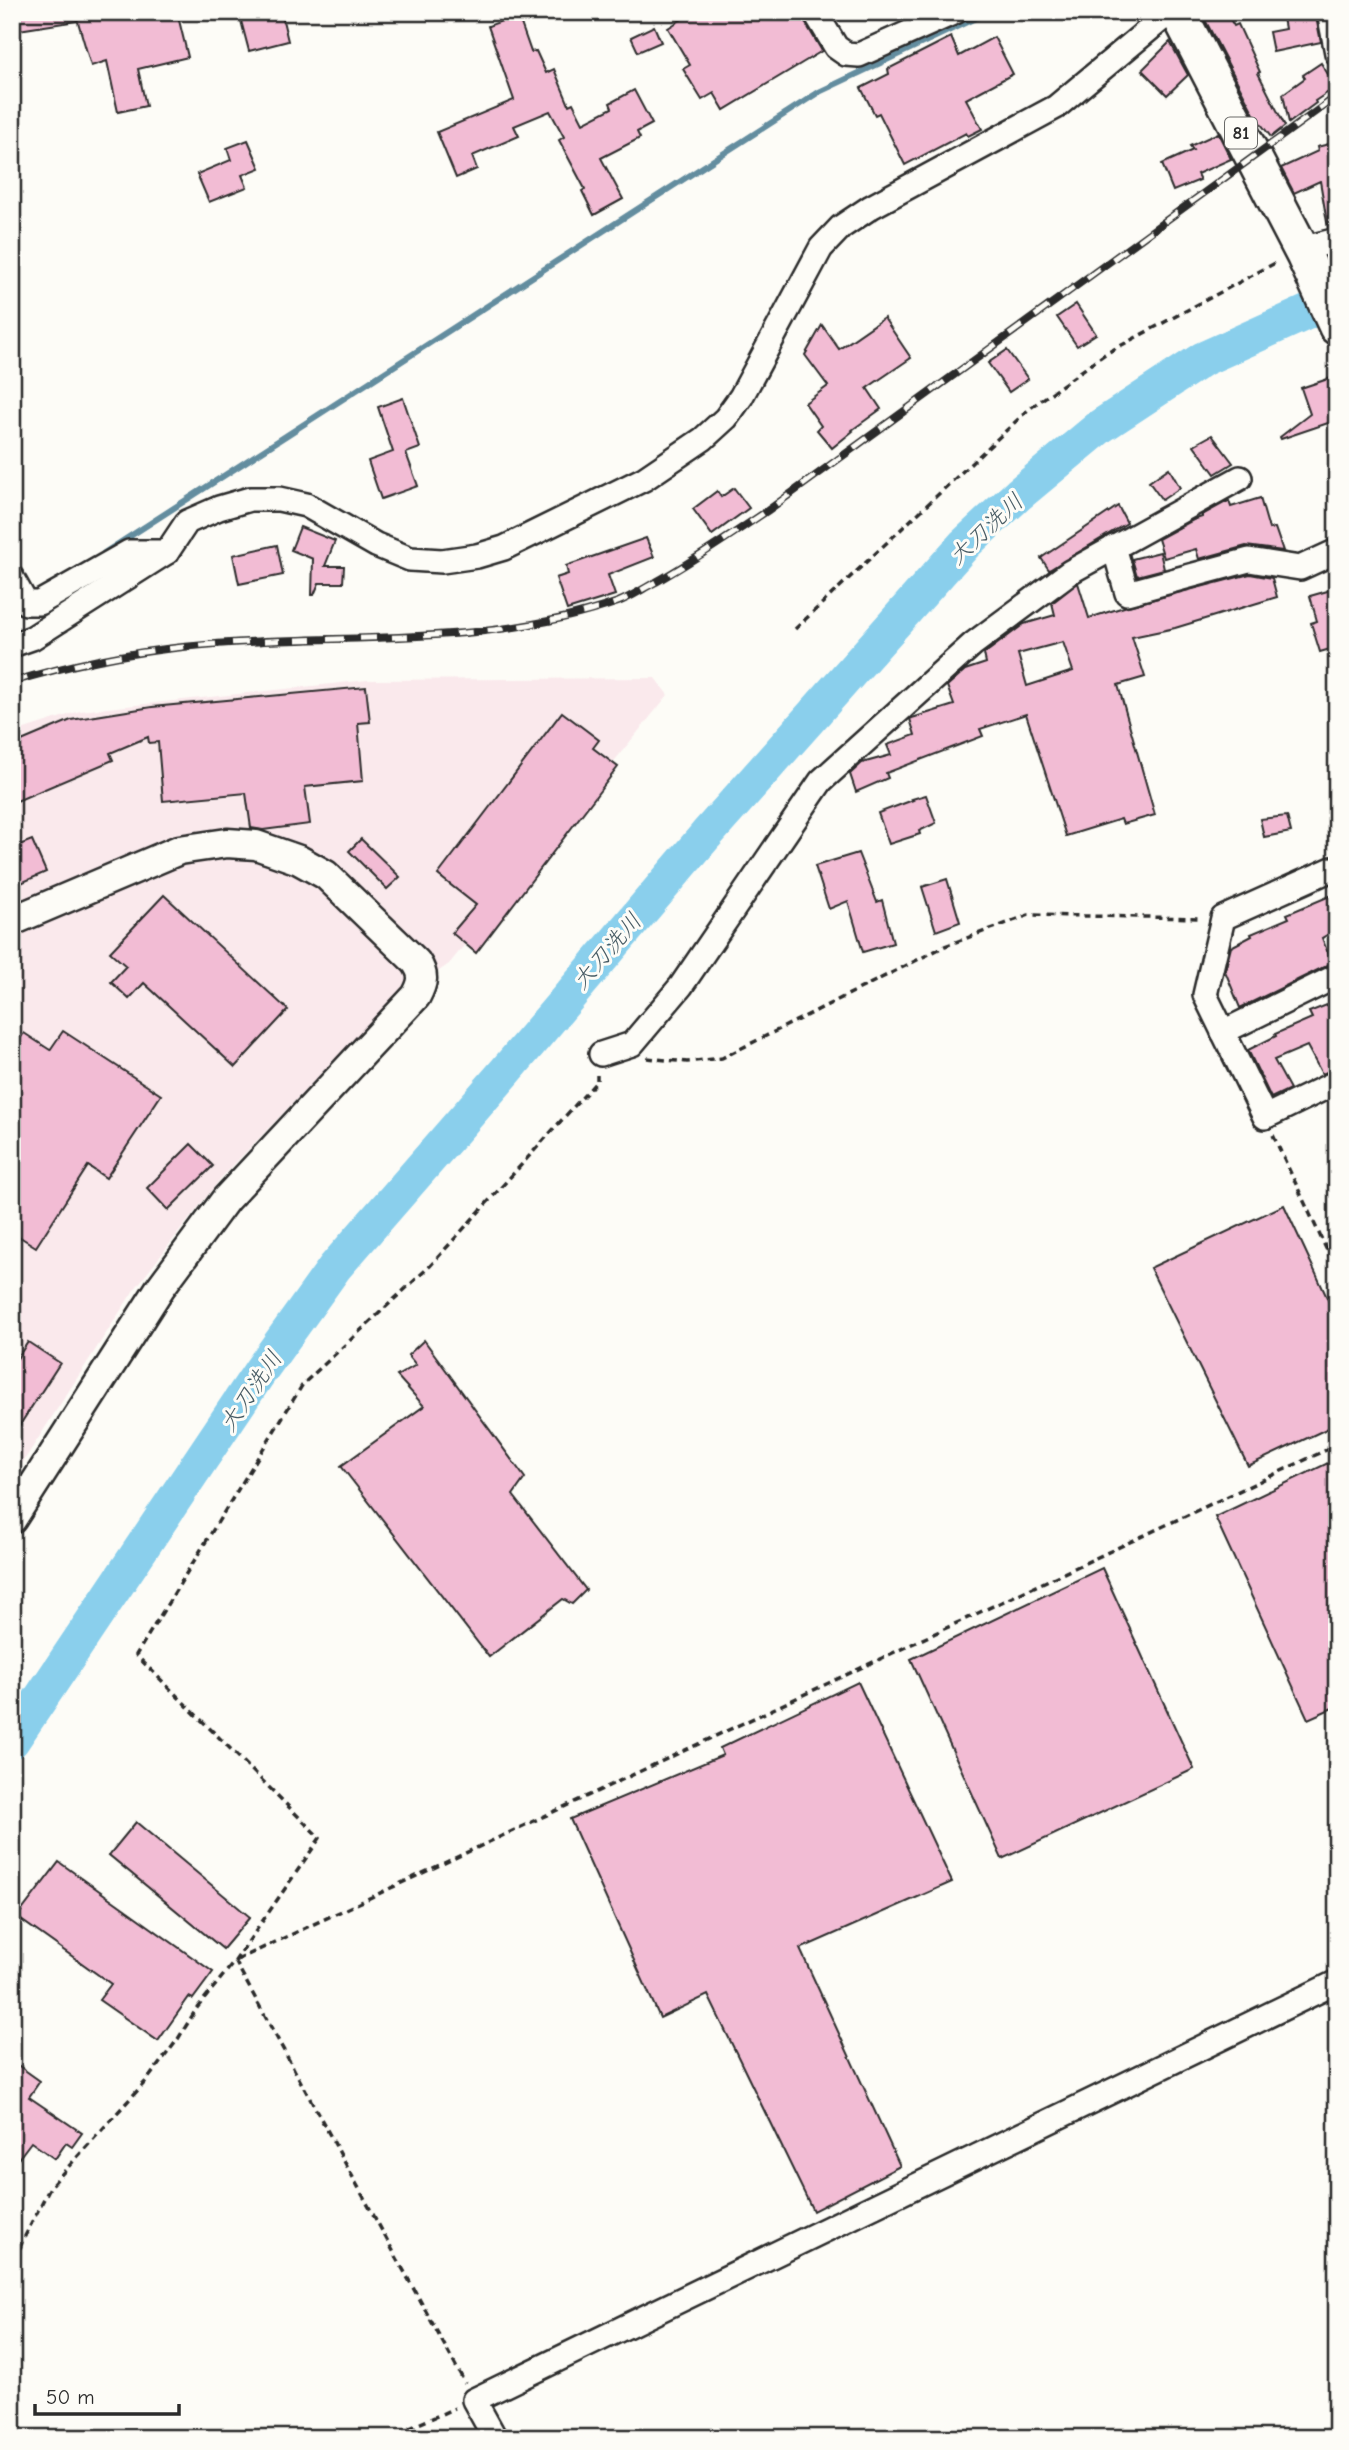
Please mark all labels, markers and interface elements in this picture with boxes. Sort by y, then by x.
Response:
road number: 81 [1225,118,1257,148]
water label: 大刀洗川 [943,488,1029,570]
water label: 大刀洗川 [567,907,647,995]
water label: 大刀洗川 [214,1345,288,1437]
scale bar [35,2373,178,2417]
text: 50 m [46,2385,95,2409]

